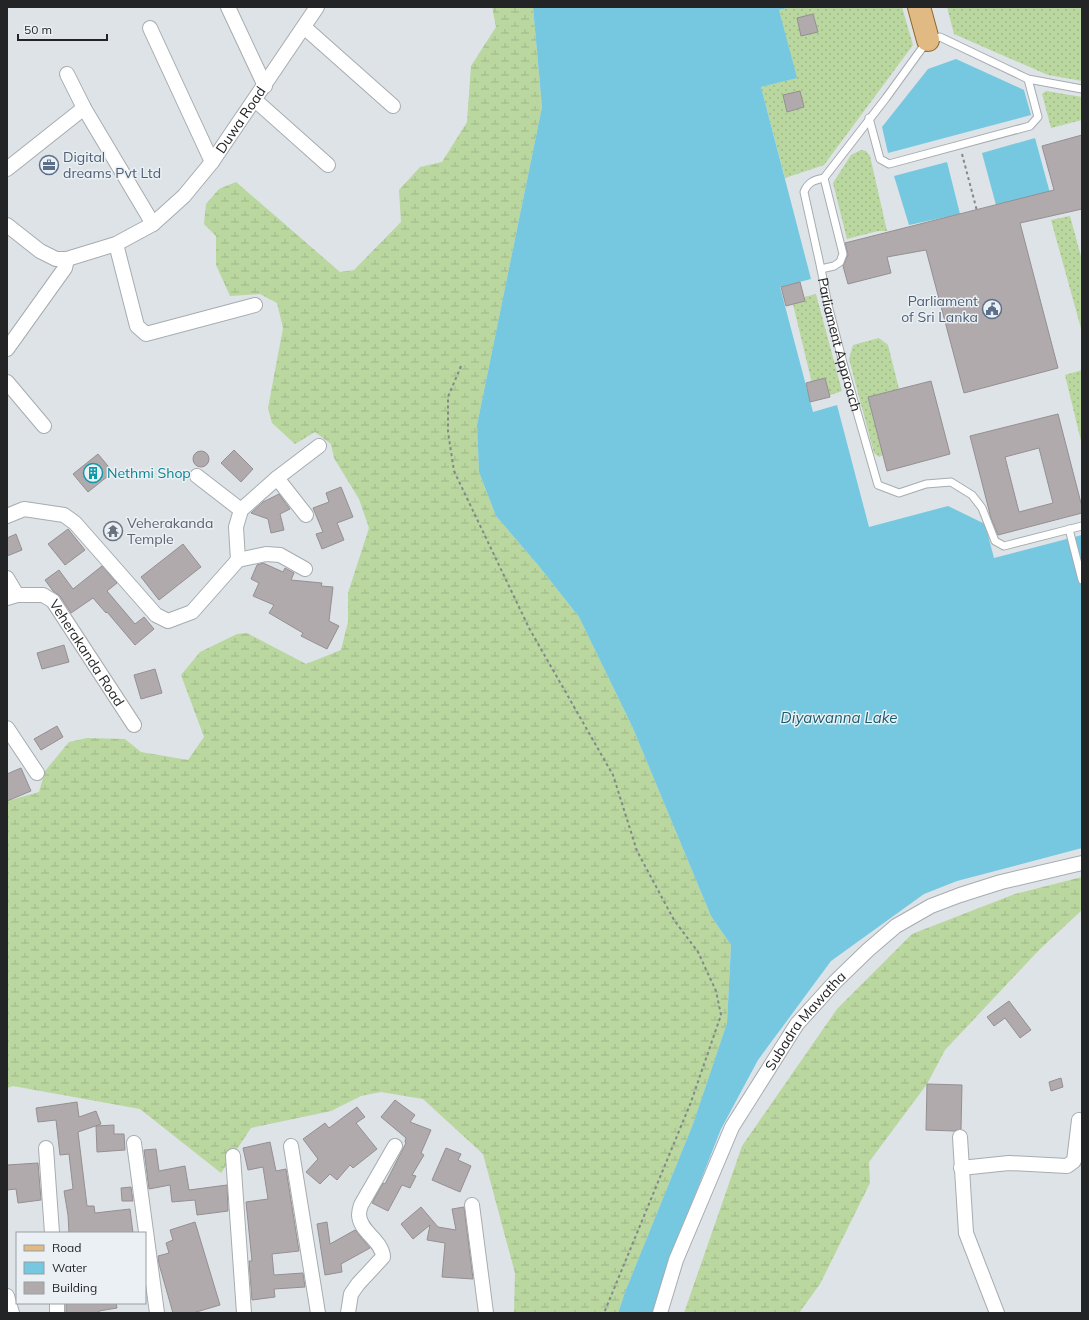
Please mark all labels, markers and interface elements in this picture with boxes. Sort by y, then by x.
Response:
scale bar [18,16,107,42]
text: 50 m [24,22,52,37]
street label: Duwa Road [212,83,270,157]
place label: Digital dreams Pvt Ltd [63,148,161,182]
office icon: Digital dreams Pvt Ltd [38,154,60,176]
street label: Parliament Approach [814,276,865,414]
place label: Parliament of Sri Lanka [901,292,978,326]
public building icon: Parliament of Sri Lanka [981,298,1003,320]
building icon: Nethmi Shop [82,462,104,484]
place label: Nethmi Shop [107,464,191,482]
place label: Veherakanda Temple [127,514,213,548]
temple icon: Veherakanda Temple [102,520,124,542]
street label: Veherakanda Road [45,596,128,710]
water label: Diyawanna Lake [781,708,897,727]
street label: Subadra Mawatha [761,967,850,1074]
legend [16,1232,146,1304]
text: Road [52,1240,81,1255]
text: Water [52,1260,88,1275]
text: Building [52,1280,97,1295]

